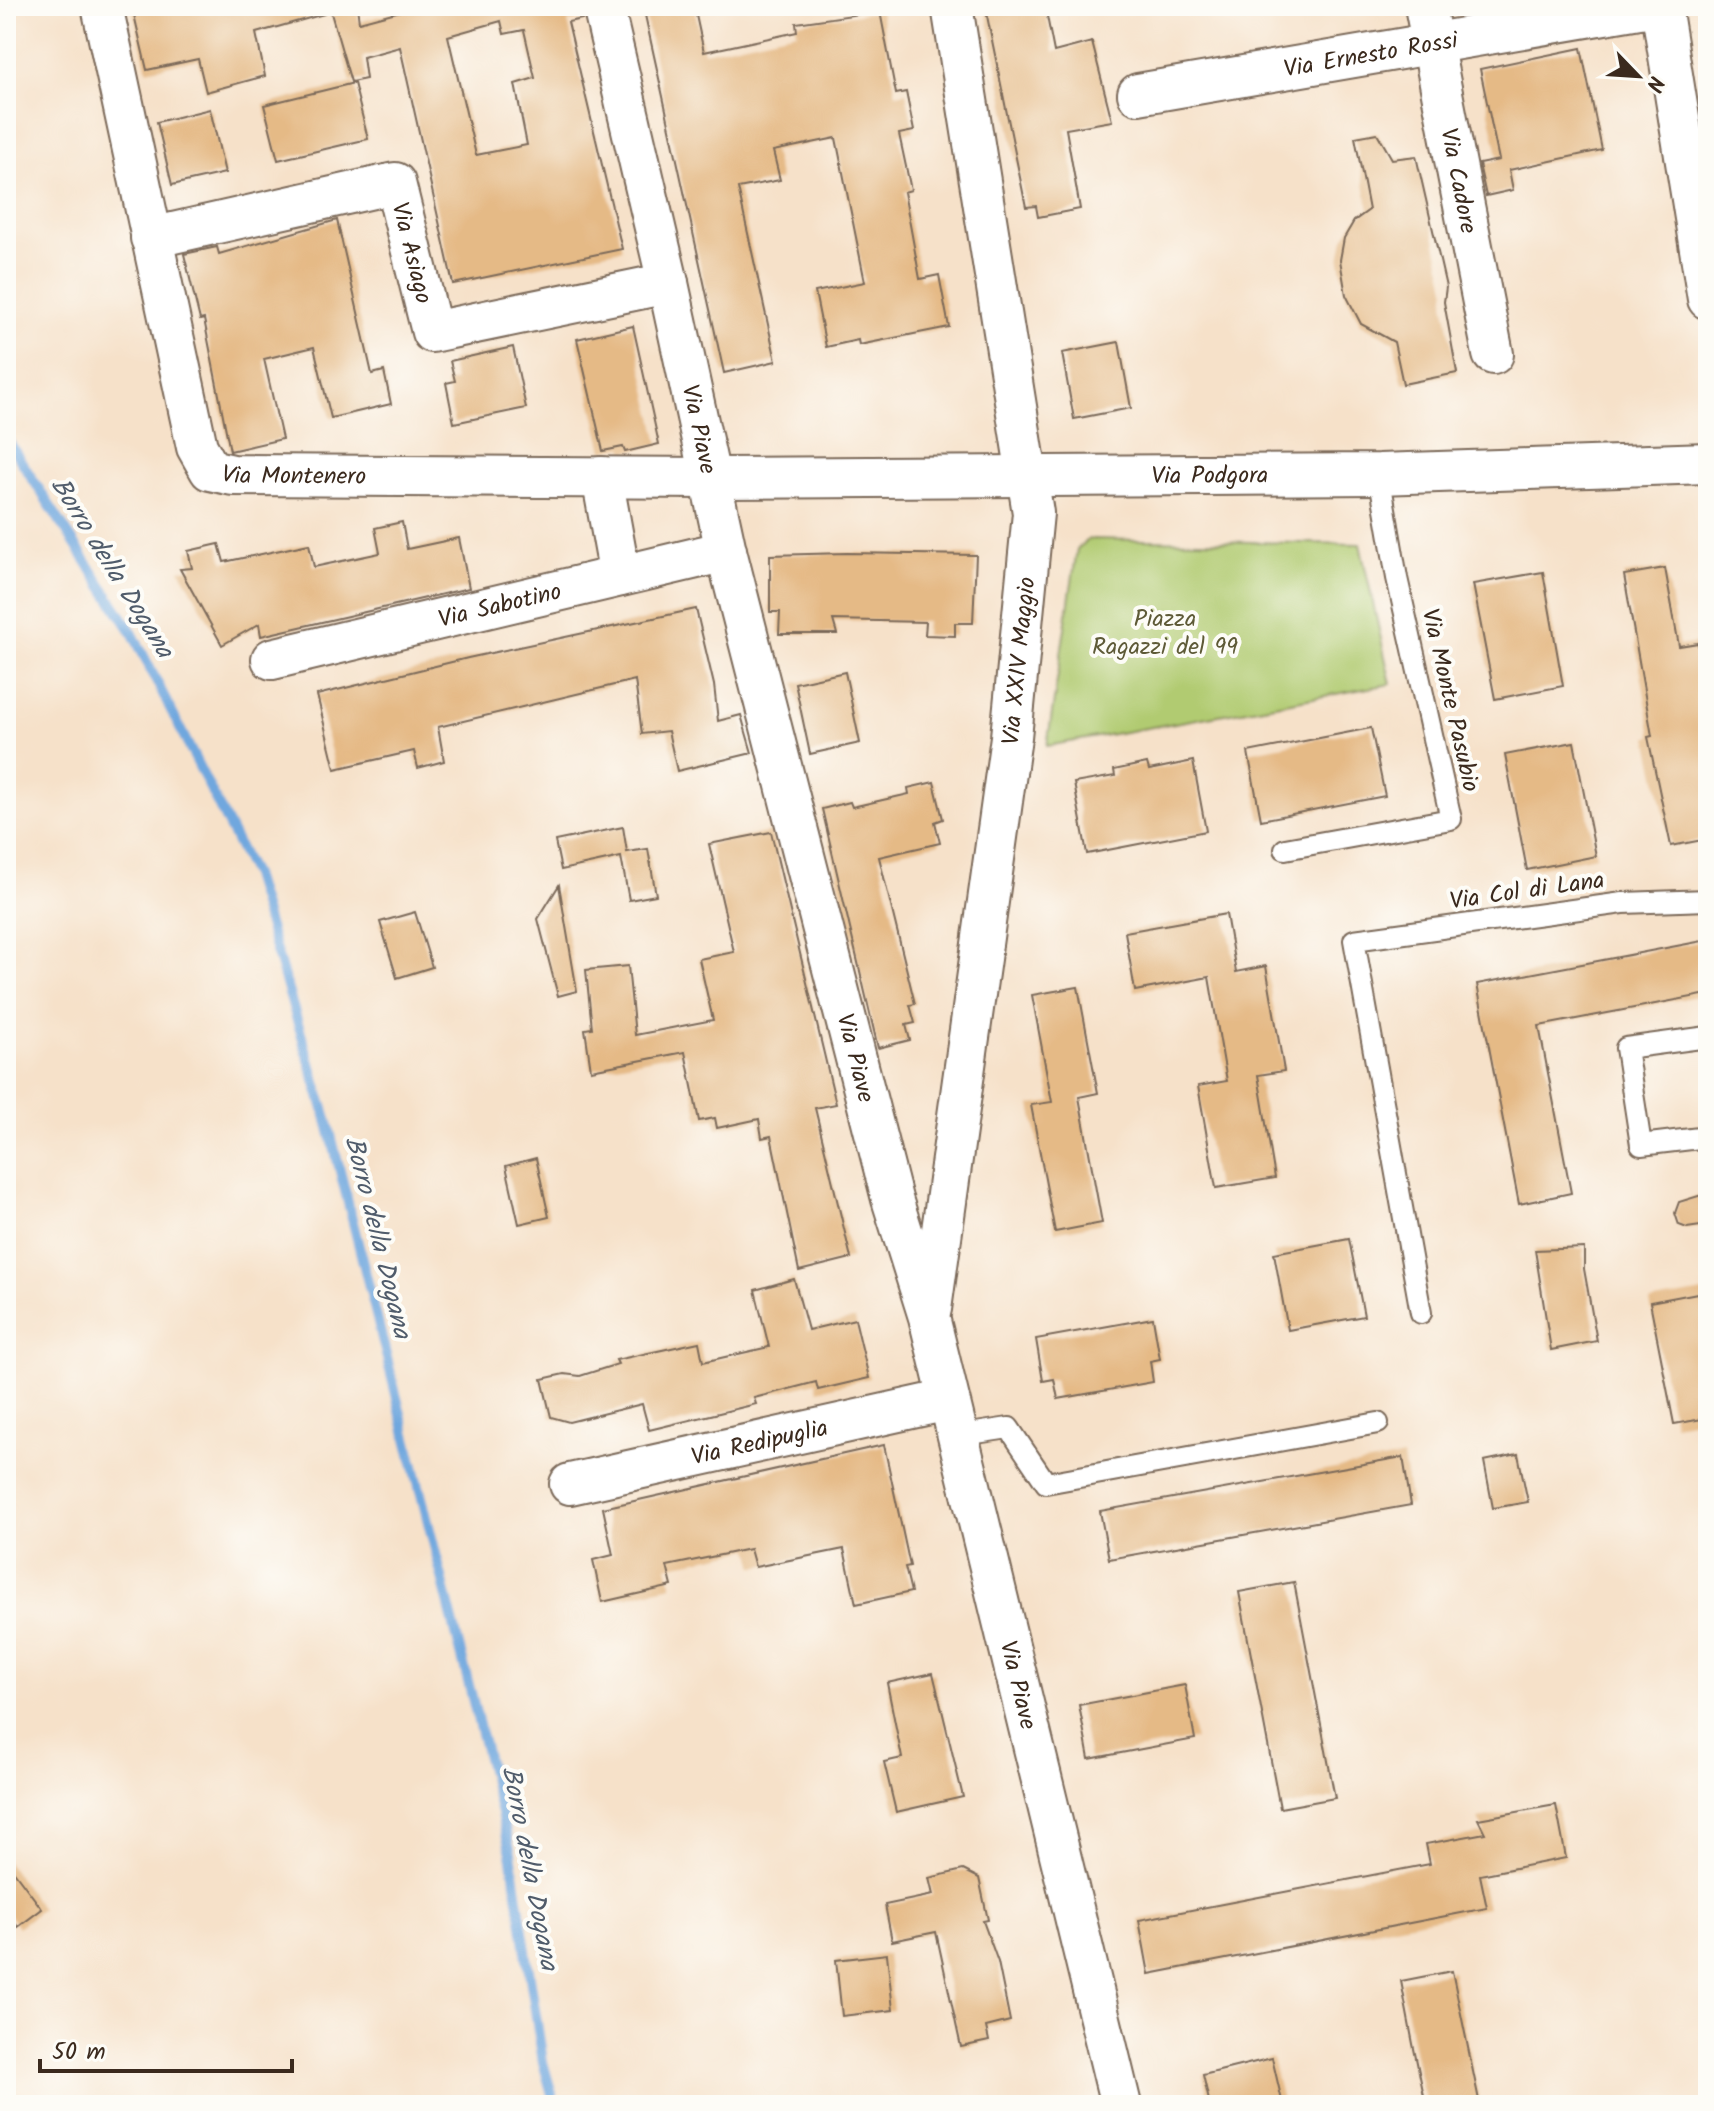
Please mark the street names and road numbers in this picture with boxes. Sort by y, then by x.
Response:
street label: Via Ernesto Rossi [1281,21,1462,90]
street label: Via Cadore [1428,125,1487,237]
street label: Via Asiago [379,198,442,308]
street label: Via Piave [670,381,727,478]
street label: Via Montenero [217,455,366,497]
street label: Via Podgora [1151,457,1268,496]
street label: Via Sabotino [434,573,566,640]
street label: Via XXIV Maggio [992,575,1048,748]
street label: Via Monte Pasubio [1410,605,1490,796]
street label: Via Col di Lana [1447,861,1607,922]
street label: Via Piave [824,1010,885,1107]
street label: Via Redipuglia [688,1409,832,1478]
street label: Via Piave [988,1637,1047,1734]

